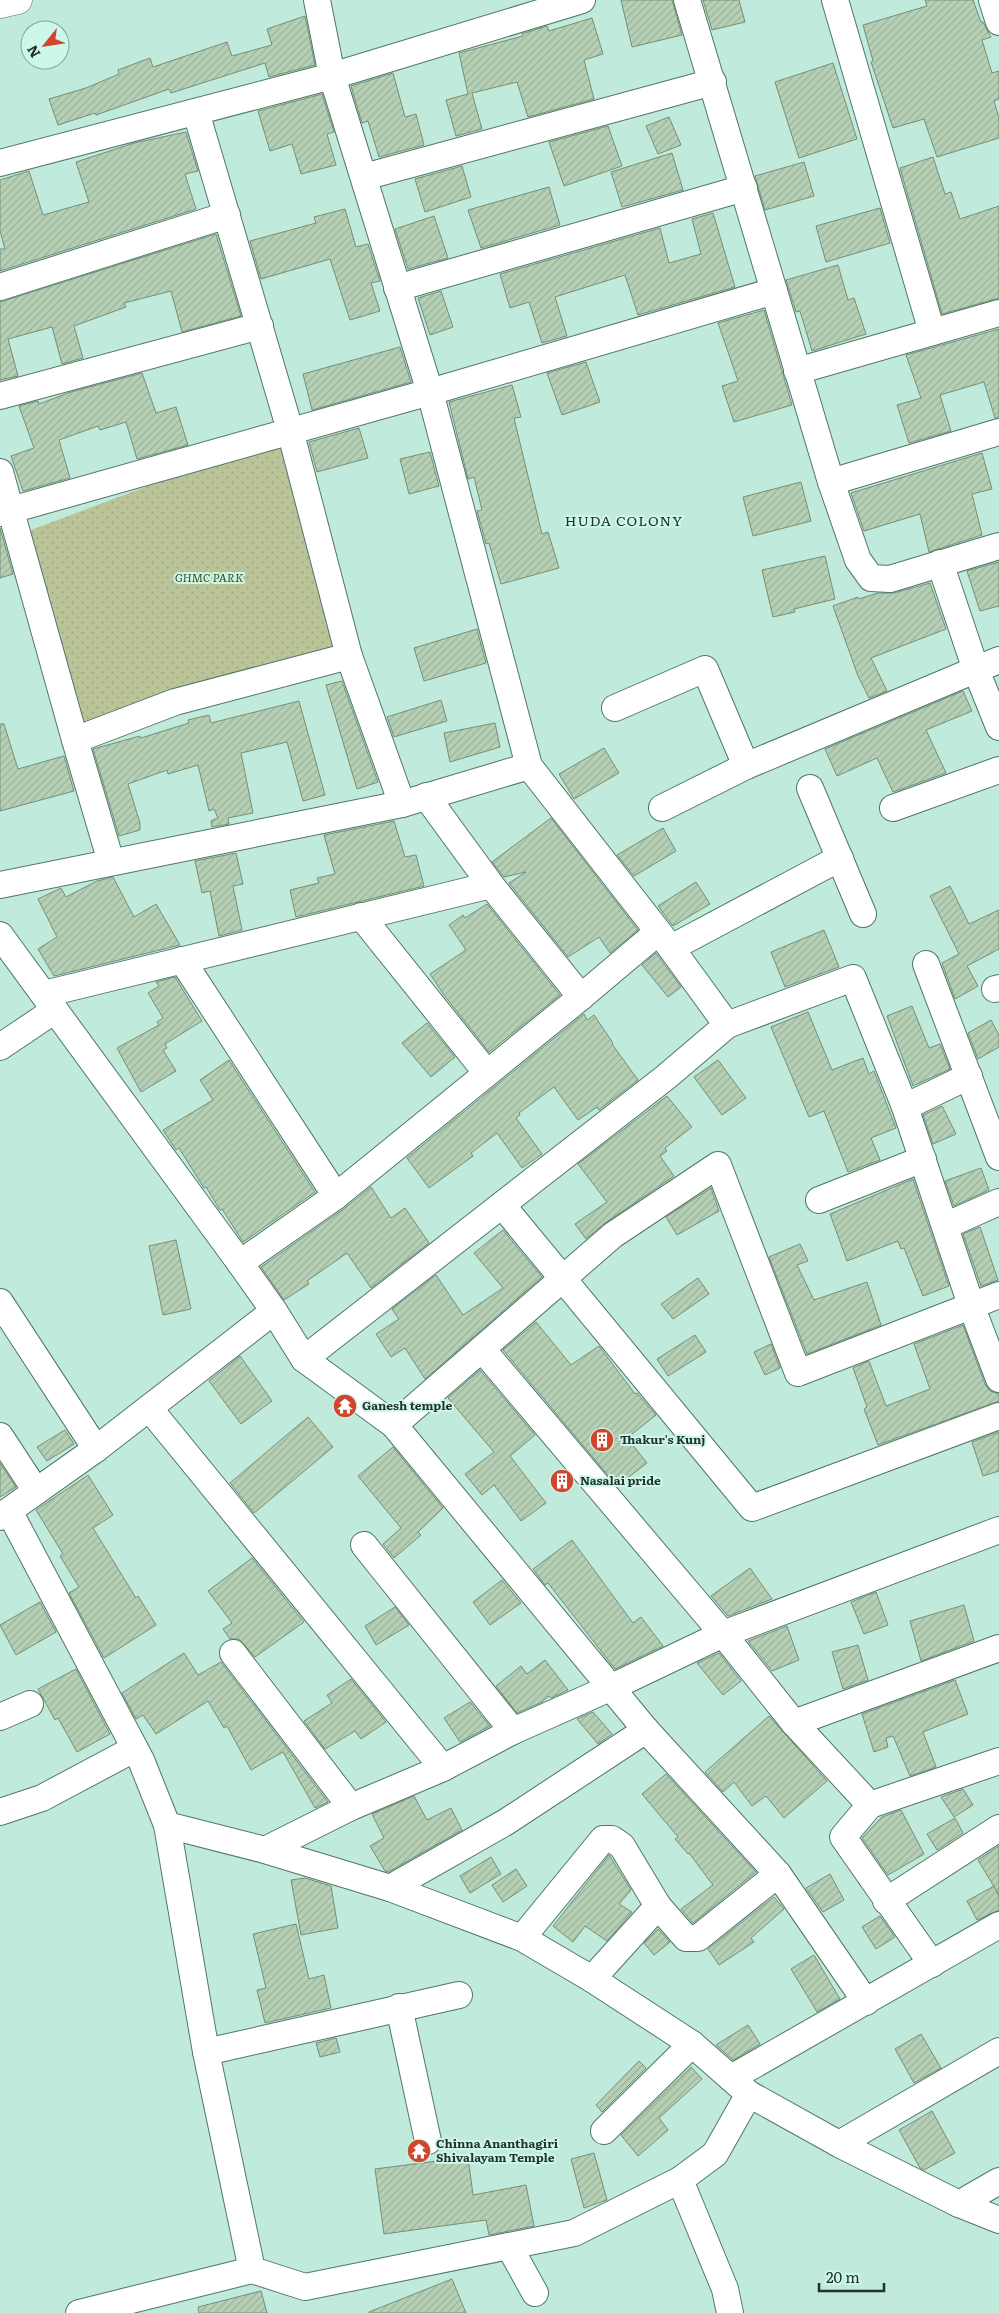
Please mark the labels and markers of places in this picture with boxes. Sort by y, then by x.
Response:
temple icon: Ganesh temple [332,1393,358,1419]
place label: Ganesh temple [362,1396,452,1414]
building icon: Thakur's Kunj [589,1427,615,1453]
place label: Thakur's Kunj [620,1430,705,1448]
building icon: Nasalai pride [549,1468,575,1494]
place label: Nasalai pride [580,1471,661,1489]
place label: Chinna Ananthagiri Shivalayam Temple [436,2134,559,2166]
temple icon: Chinna Ananthagiri Shivalayam Temple [406,2138,432,2164]

